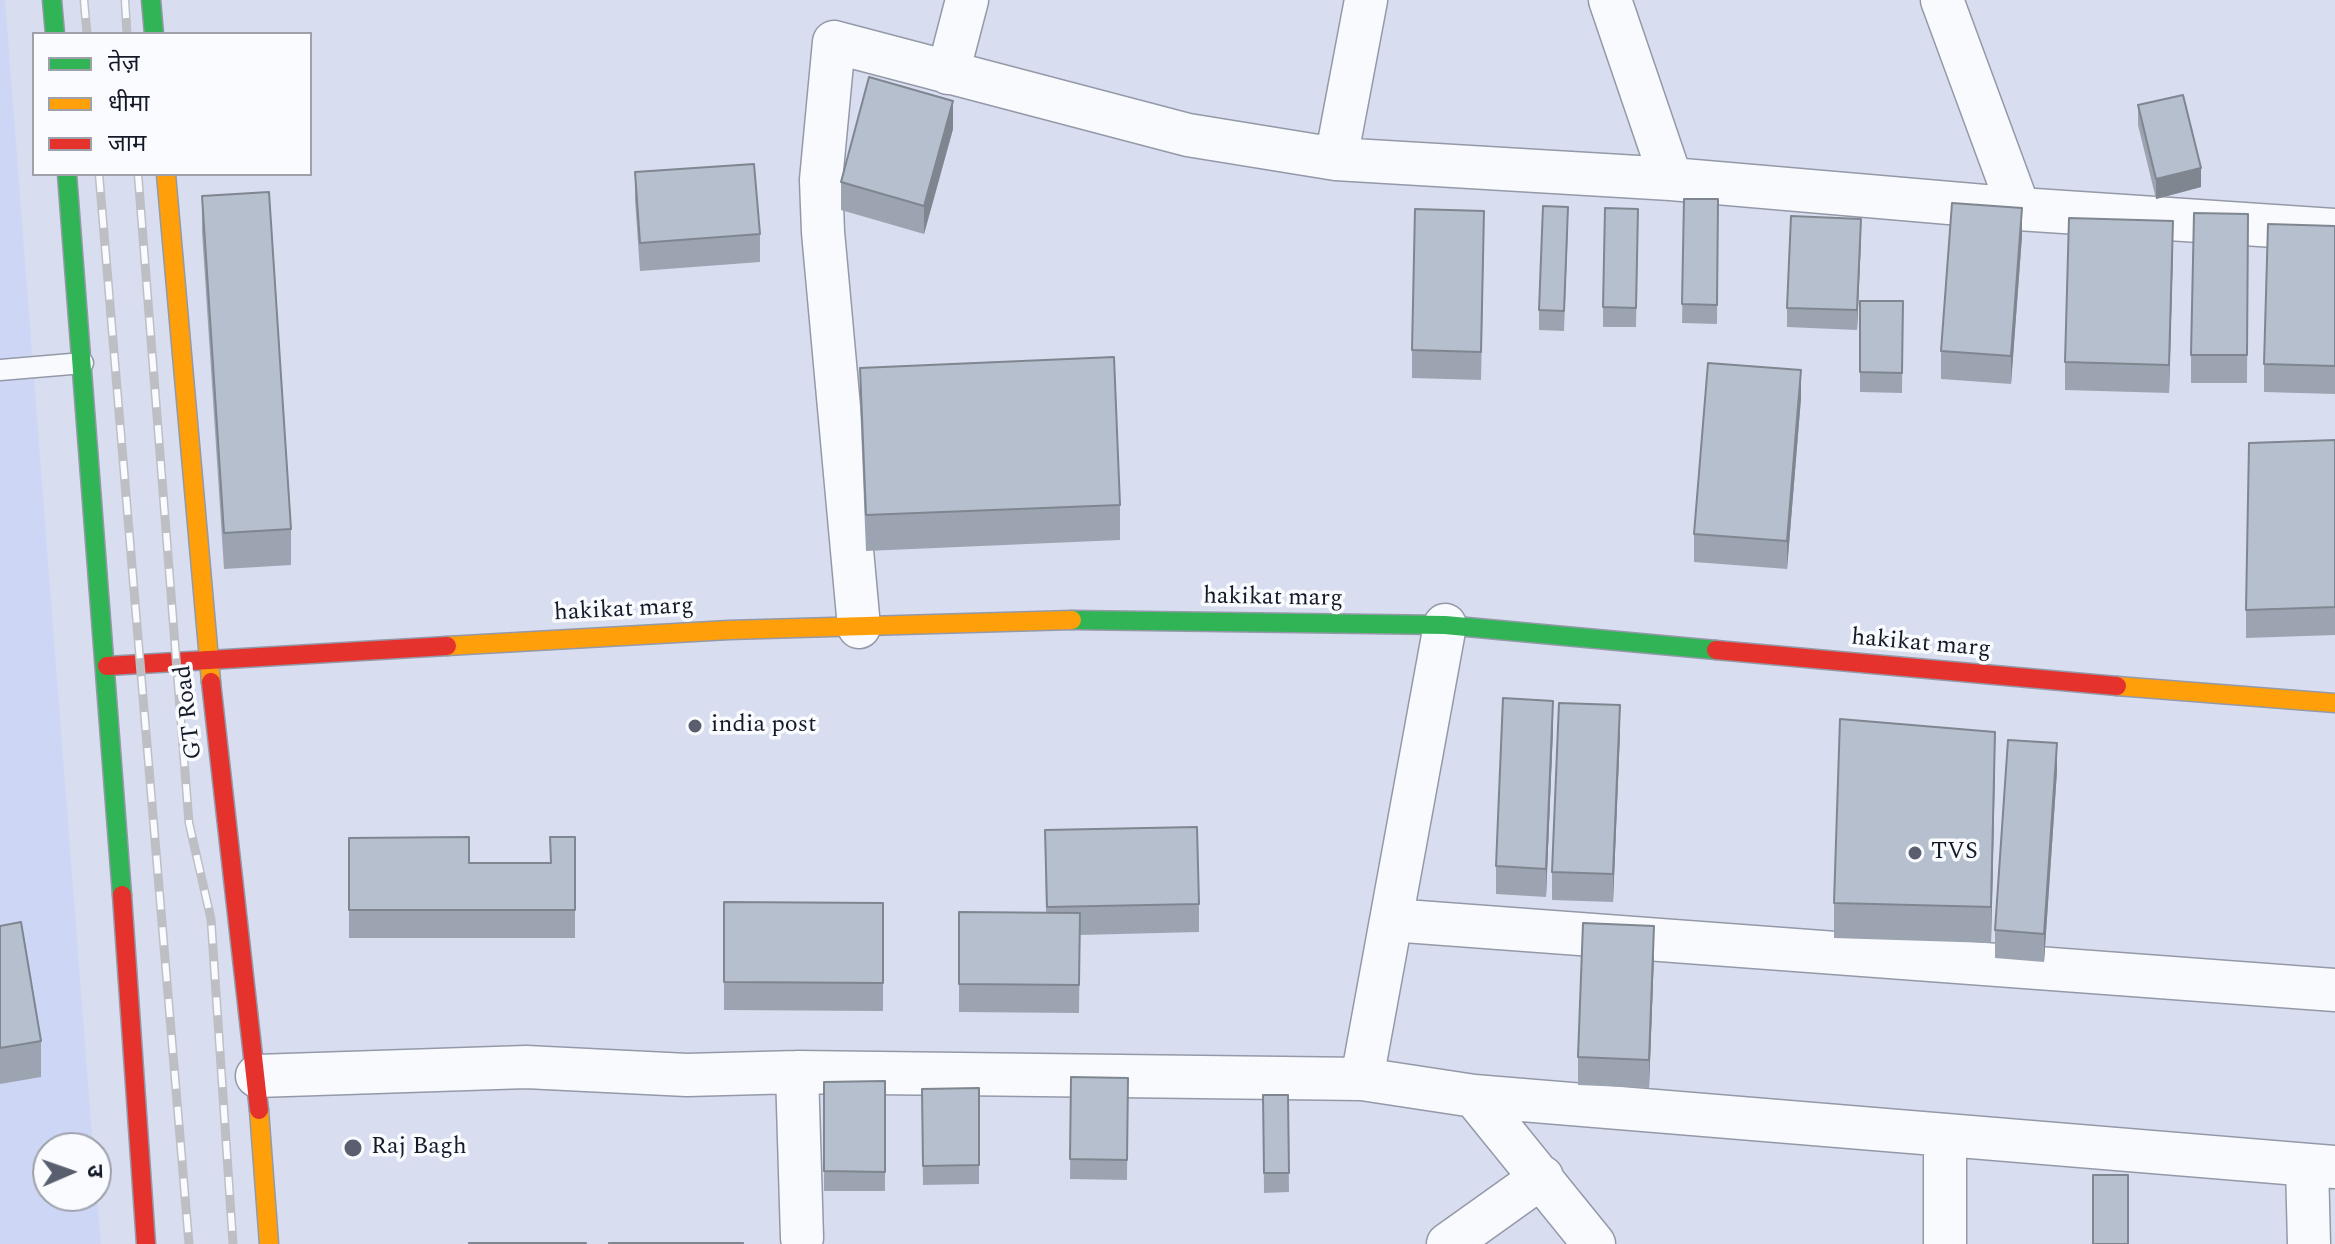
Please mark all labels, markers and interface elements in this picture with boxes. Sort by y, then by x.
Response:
legend [32,32,312,176]
text: तेज़ [108,46,140,82]
text: धीमा [108,86,150,122]
text: जाम [108,126,146,162]
street label: hakikat marg [1203,583,1343,615]
street label: hakikat marg [553,593,695,629]
street label: hakikat marg [1850,625,1992,665]
street label: GT Road [170,663,210,761]
place label: india post [711,712,816,740]
marker: india post [686,717,704,735]
place label: TVS [1931,839,1978,867]
marker: TVS [1906,844,1924,862]
north arrow [32,1132,112,1212]
place label: Raj Bagh [371,1134,467,1162]
marker: Raj Bagh [342,1137,364,1159]
text: उ [78,1164,111,1178]

